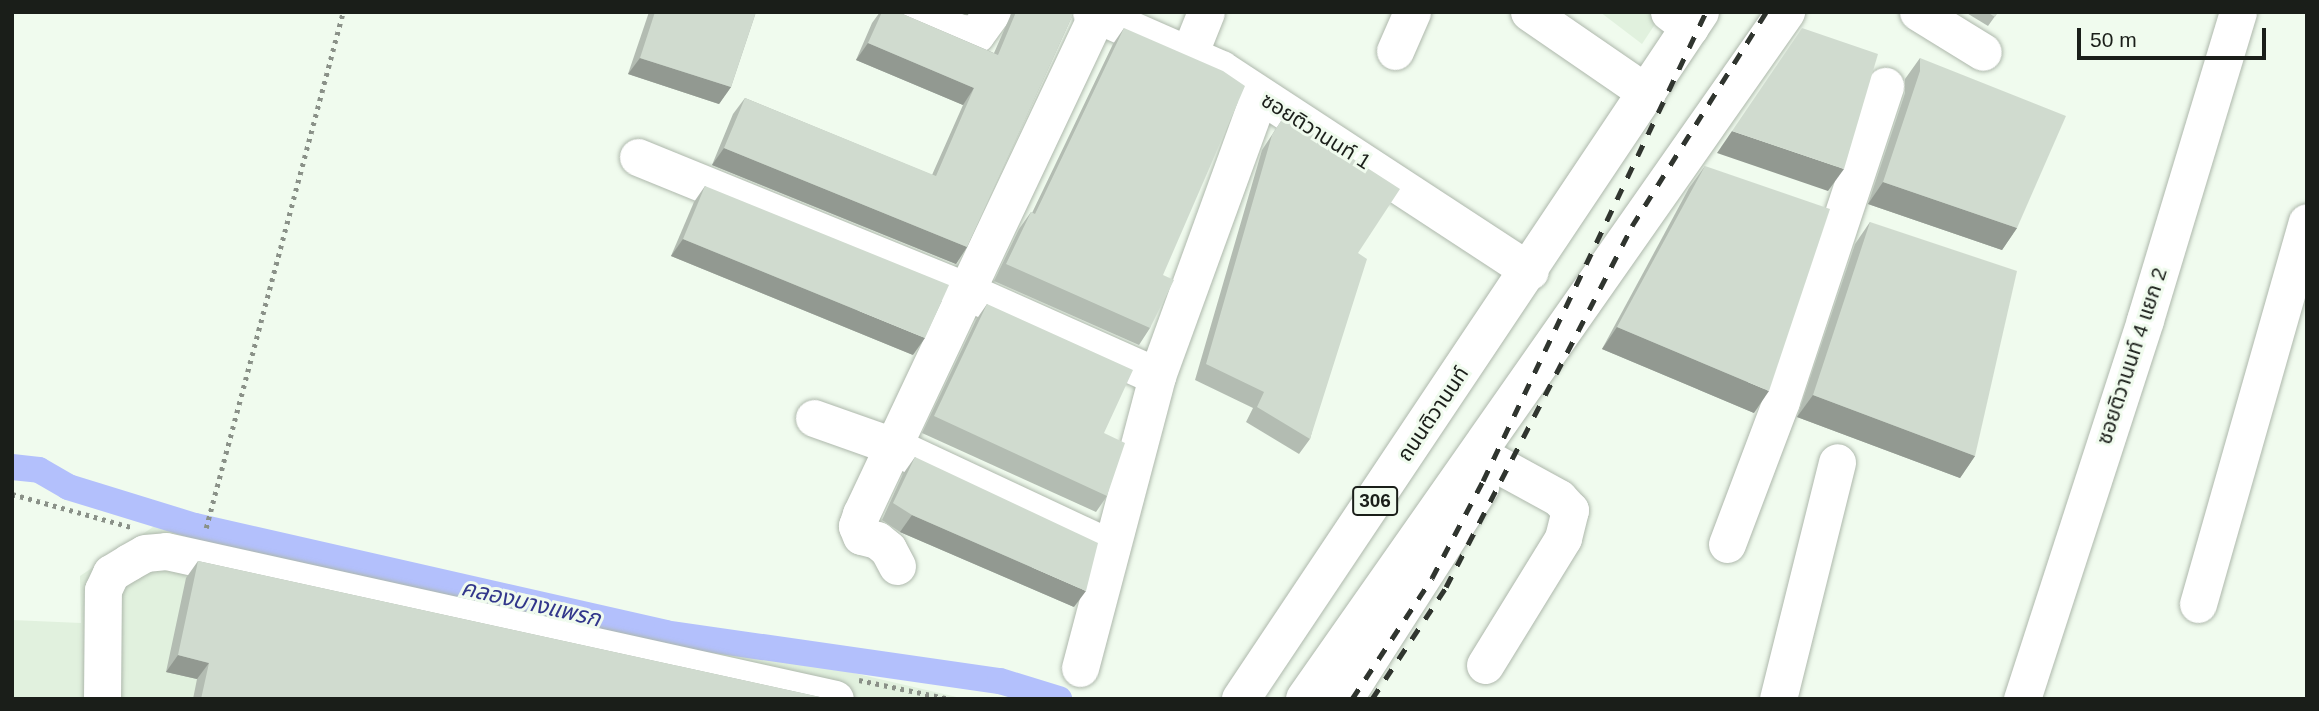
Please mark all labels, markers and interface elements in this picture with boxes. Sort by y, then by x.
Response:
scale bar [2081,14,2270,58]
text: 50 m [2090,28,2137,51]
street label: ซอยติวานนท์ 1 [1257,87,1375,175]
street label: ซอยติวานนท์ 4 แยก 2 [2092,265,2172,447]
street label: ถนนติวานนท์ [1392,362,1474,466]
road number: 306 [1350,486,1400,516]
water label: คลองบางแพรก [459,574,603,632]

